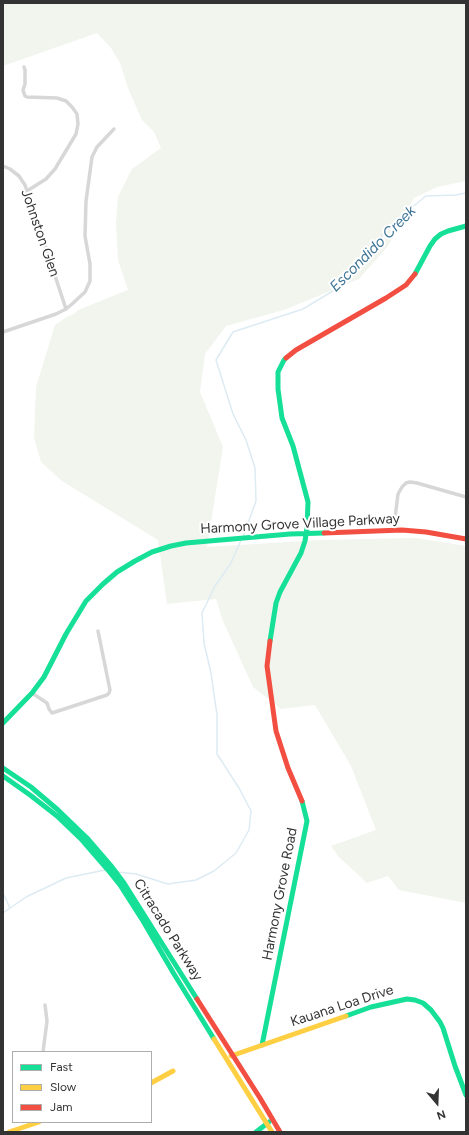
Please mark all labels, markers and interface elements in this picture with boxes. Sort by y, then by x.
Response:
street label: Johnston Glen [17,187,63,279]
water label: Escondido Creek [326,202,420,296]
street label: Harmony Grove Village Parkway [200,510,400,538]
street label: Harmony Grove Road [259,826,301,962]
street label: Citracado Parkway [130,876,206,984]
street label: Kauana Loa Drive [288,981,396,1031]
legend [12,1051,152,1123]
text: Fast [50,1060,73,1074]
text: Slow [50,1080,76,1094]
north arrow [417,1083,457,1123]
text: Jam [50,1100,73,1114]
text: N [435,1107,447,1122]

